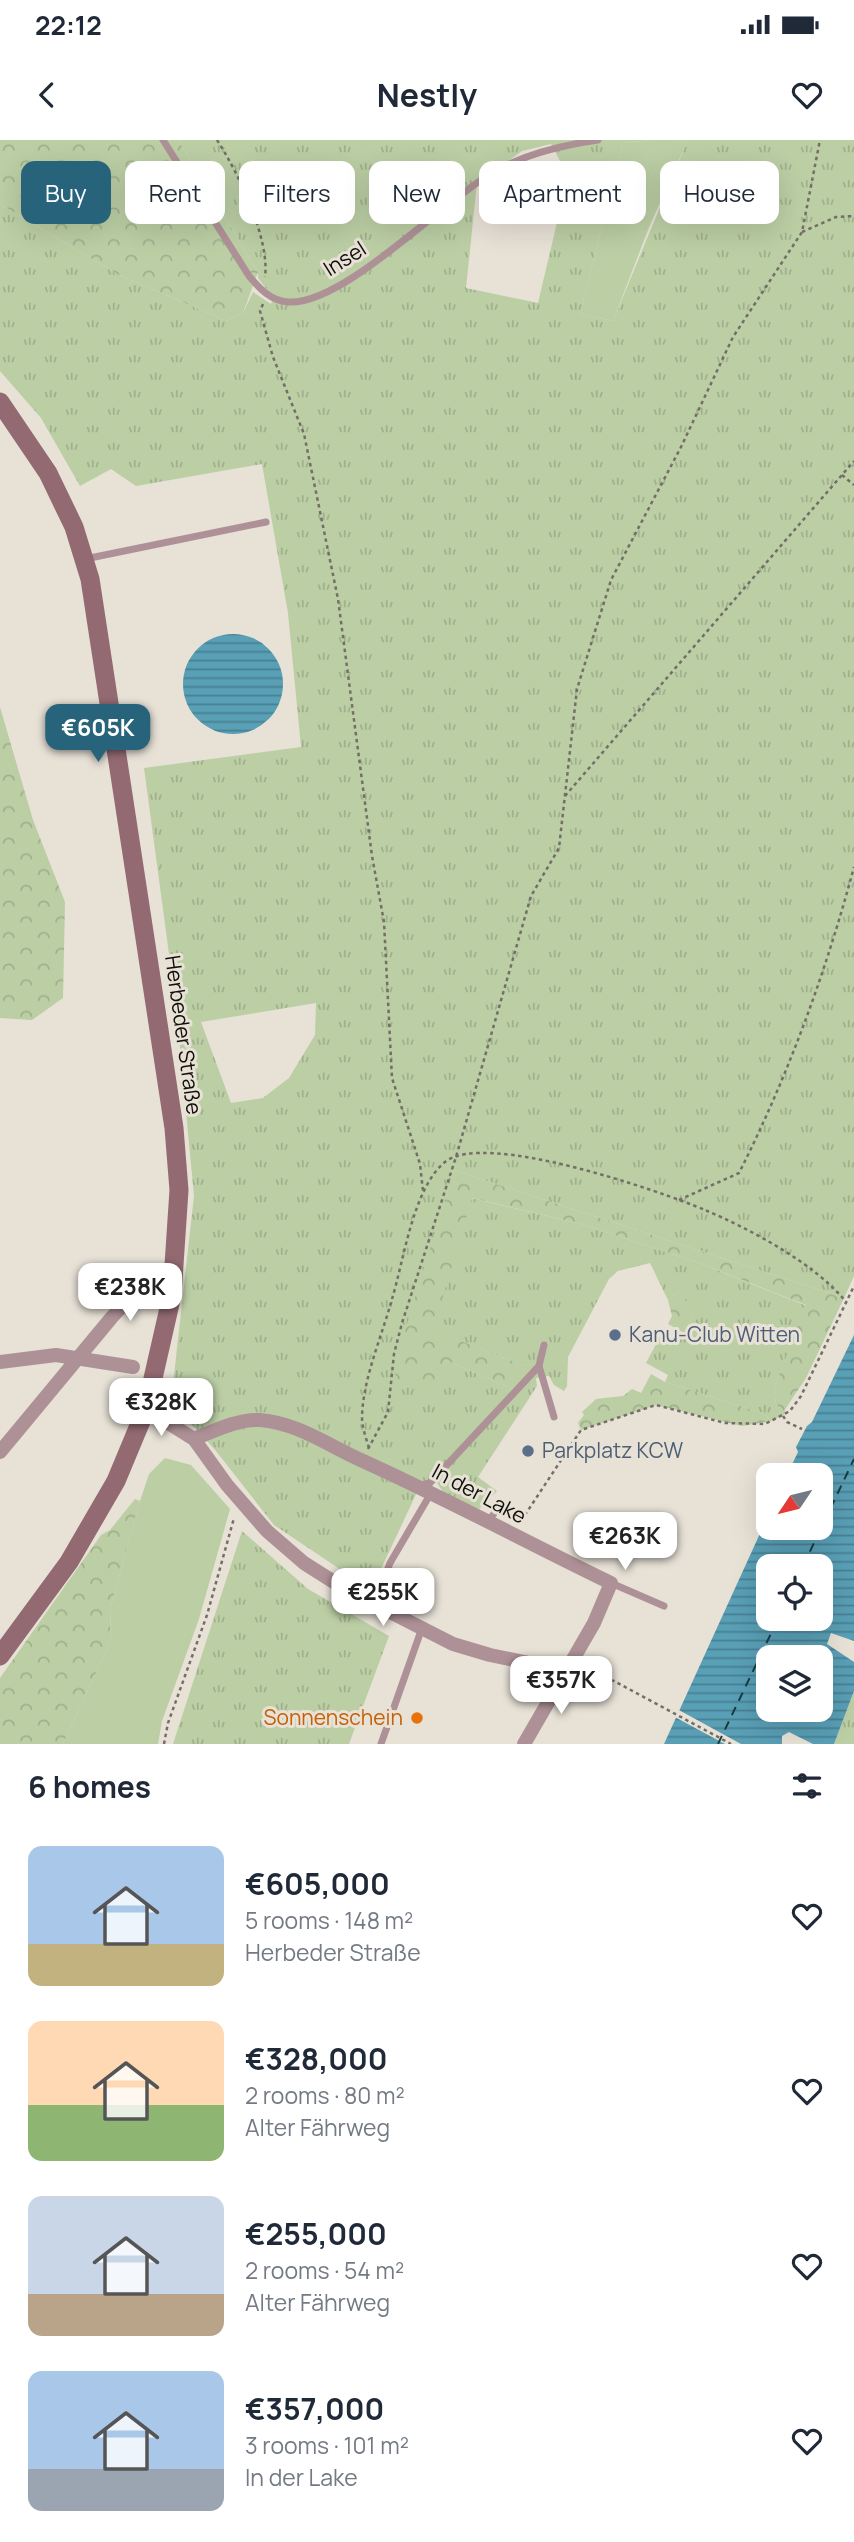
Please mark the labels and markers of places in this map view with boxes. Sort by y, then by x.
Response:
pin: €605K [49,704,147,764]
pin: €238K [81,1264,179,1323]
place label: Kanu-Club Witten [629,1320,800,1348]
marker: Kanu-Club Witten [607,1327,623,1343]
pin: €328K [112,1378,210,1438]
place label: Parkplatz KCW [542,1436,683,1464]
marker: Parkplatz KCW [520,1443,536,1459]
pin: €263K [576,1512,674,1572]
pin: €255K [334,1568,432,1628]
pin: €357K [512,1656,610,1716]
place label: Sonnenschein [264,1703,403,1731]
marker: Sonnenschein [409,1710,425,1726]

